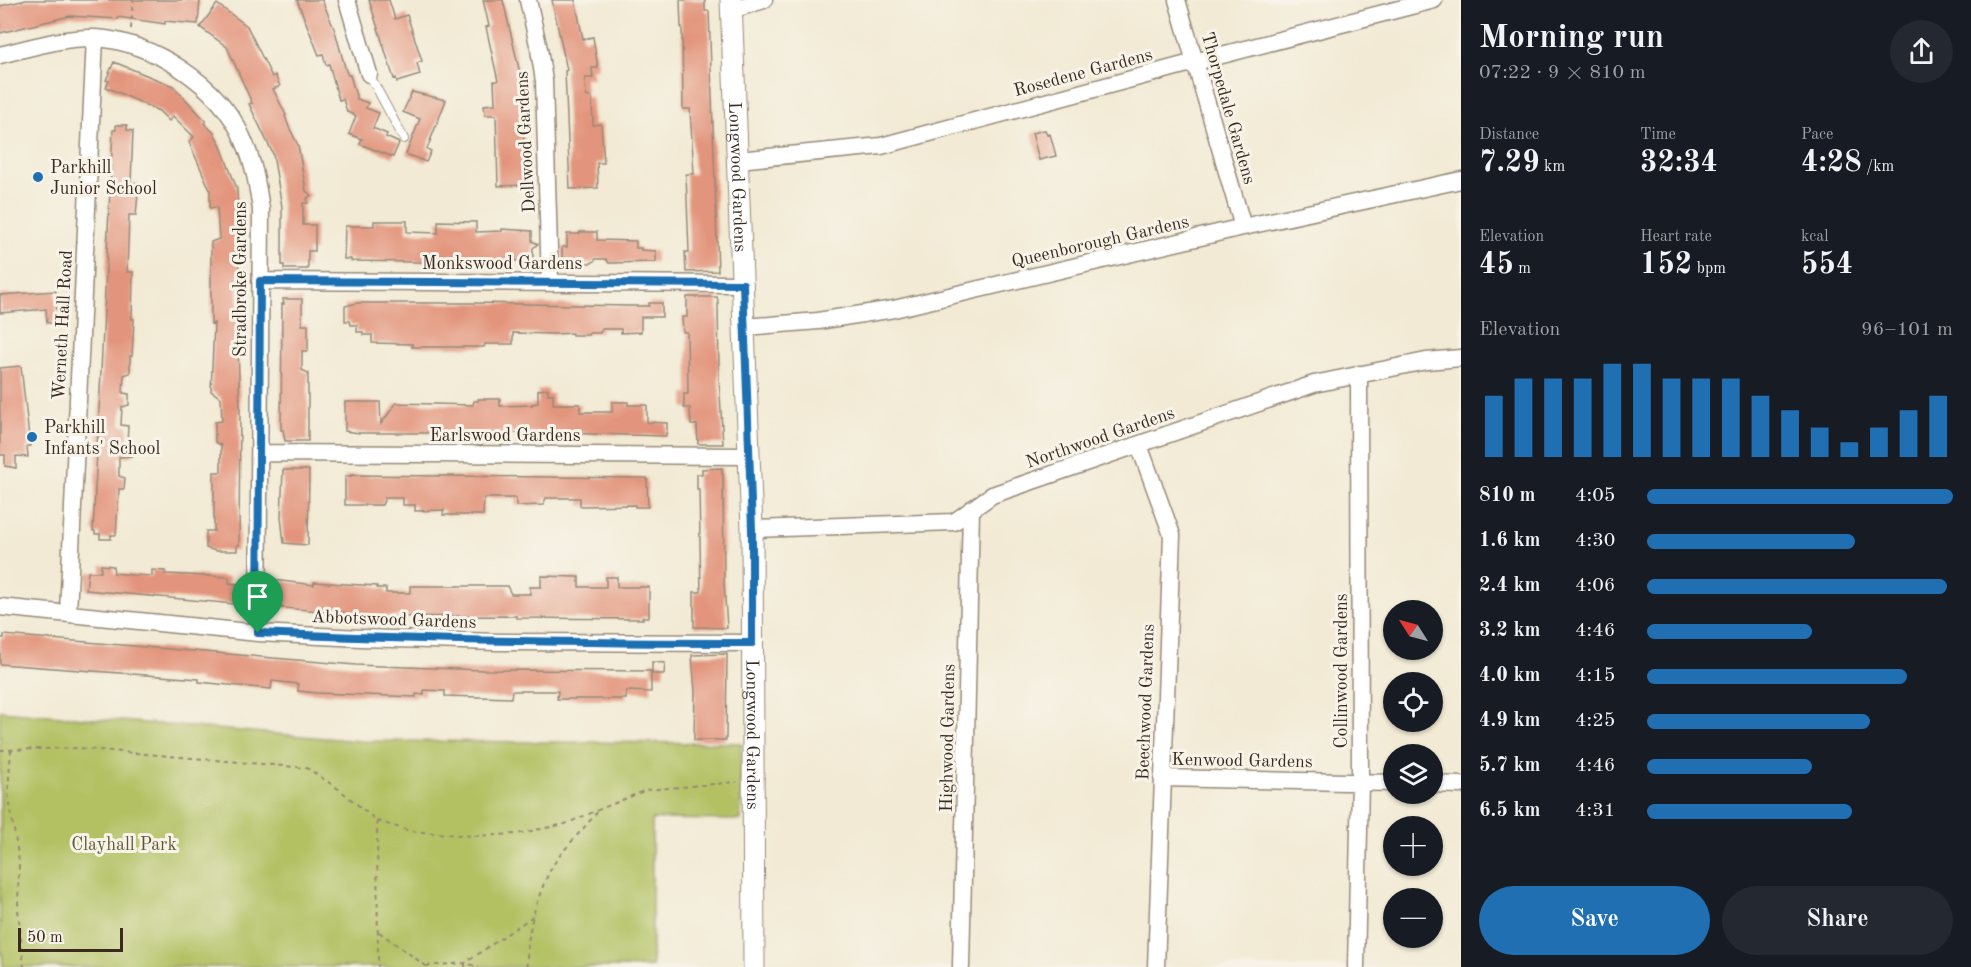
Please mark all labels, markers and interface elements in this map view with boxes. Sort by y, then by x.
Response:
button: share [1890,20,1953,83]
text: Morning run [1479,22,1664,55]
street label: Thorpedale Gardens [1198,30,1258,187]
street label: Rosedene Gardens [1012,46,1155,100]
text: 07:22 · 9 × 810 m [1479,63,1646,83]
street label: Dellwood Gardens [513,70,539,213]
street label: Longwood Gardens [725,101,749,253]
text: Distance [1479,127,1539,143]
text: Time [1640,127,1676,143]
text: Pace [1801,127,1833,143]
text: 7.29 [1479,148,1540,178]
text: 32:34 [1640,148,1718,178]
text: 4:28 [1801,148,1862,178]
place label: Parkhill Junior School [50,159,157,198]
text: km [1540,159,1565,175]
text: /km [1862,159,1894,175]
marker: Parkhill Junior School [31,170,45,184]
street label: Stradbroke Gardens [232,201,250,357]
street label: Queenborough Gardens [1010,213,1191,271]
text: Elevation [1479,229,1544,245]
text: Heart rate [1640,229,1712,245]
text: kcal [1801,229,1829,245]
street label: Werneth Hall Road [50,250,76,401]
text: 45 [1479,250,1514,280]
text: 152 [1640,250,1692,280]
text: 554 [1801,250,1853,280]
street label: Monkswood Gardens [422,255,583,273]
text: m [1514,261,1531,277]
text: bpm [1692,261,1726,277]
text: Elevation [1479,320,1560,340]
text: 96–101 m [1861,320,1953,340]
street label: Northwood Gardens [1024,404,1177,472]
place label: Parkhill Infants' School [44,419,160,458]
street label: Earlswood Gardens [429,427,581,445]
marker: Parkhill Infants' School [25,430,39,444]
text: 810 m [1479,486,1535,506]
text: 4:05 [1575,486,1615,506]
text: 1.6 km [1479,531,1541,551]
text: 4:30 [1575,531,1615,551]
pin [232,571,283,633]
text: 2.4 km [1479,576,1541,596]
text: 4:06 [1575,576,1615,596]
icon: arrive [241,580,274,613]
street label: Collinwood Gardens [1333,593,1351,749]
north arrow [1383,600,1443,660]
map controls [1383,600,1443,948]
street label: Abbotswood Gardens [311,608,477,632]
text: 3.2 km [1479,621,1541,641]
text: 4:46 [1575,621,1615,641]
street label: Beechwood Gardens [1134,623,1158,781]
street label: Longwood Gardens [743,659,761,810]
street label: Highwood Gardens [938,663,958,812]
text: 4.0 km [1479,666,1541,686]
text: 4:15 [1575,666,1615,686]
button: locate [1383,672,1443,732]
text: 4.9 km [1479,711,1541,731]
text: 4:25 [1575,711,1615,731]
button: layers [1383,744,1443,804]
street label: Kenwood Gardens [1171,751,1313,771]
text: 5.7 km [1479,756,1541,776]
text: 4:46 [1575,756,1615,776]
text: 6.5 km [1479,801,1541,821]
text: 4:31 [1575,801,1615,821]
button: + [1383,816,1443,876]
park label: Clayhall Park [71,836,177,854]
button: Save [1479,886,1710,955]
button: Share [1722,886,1953,955]
button: − [1383,888,1443,948]
scale bar [18,925,123,952]
text: 50 m [27,930,63,946]

